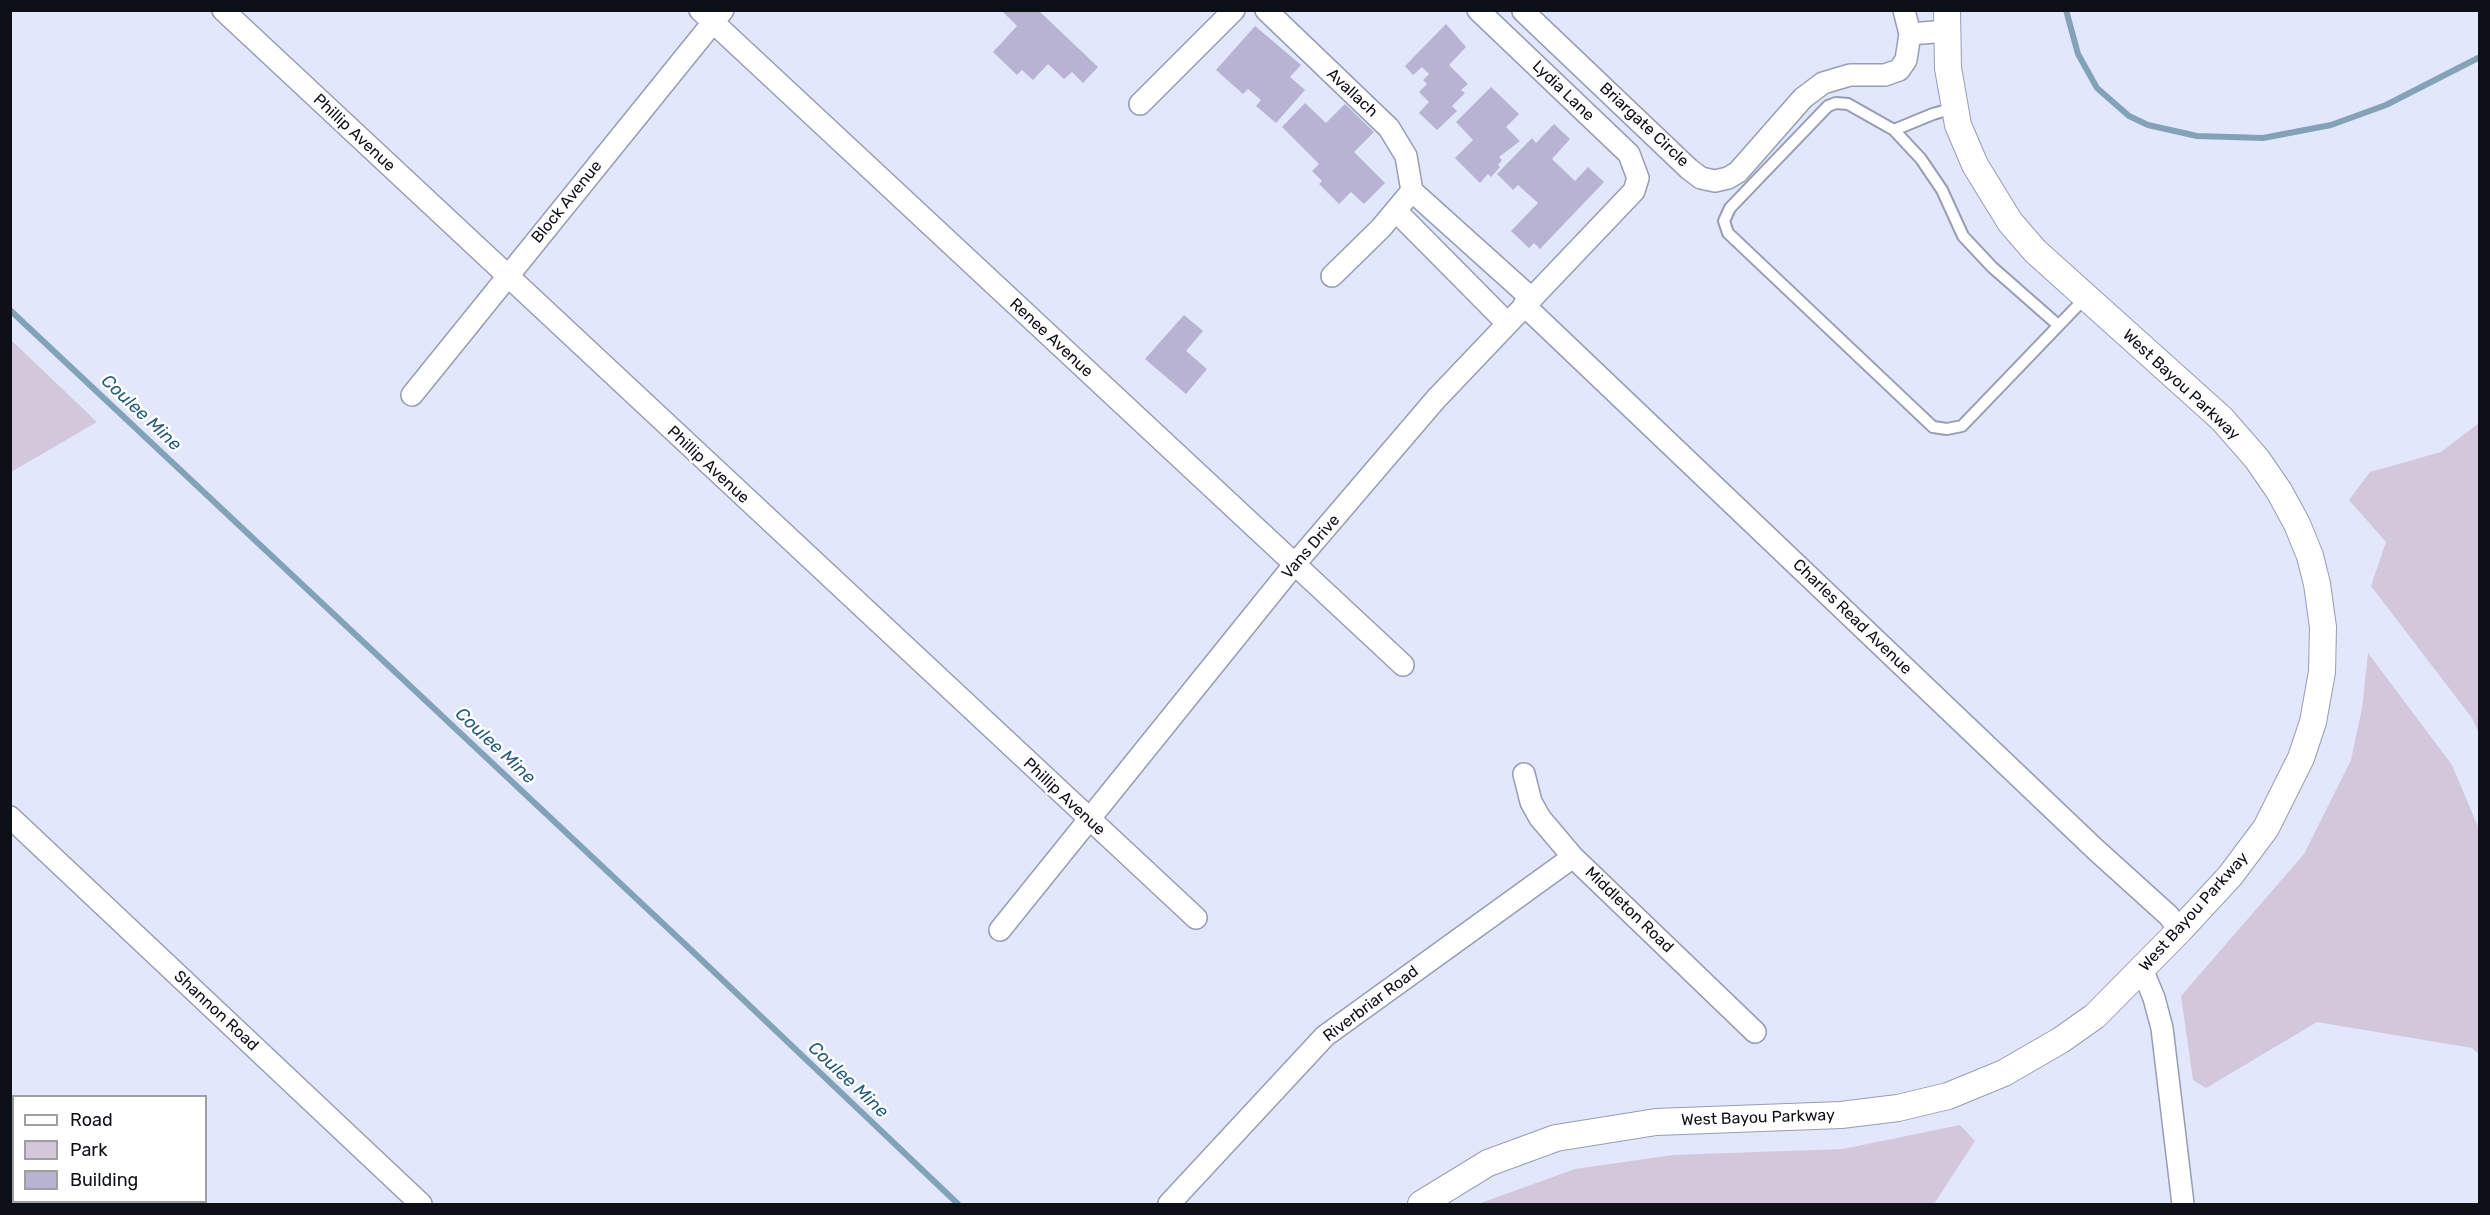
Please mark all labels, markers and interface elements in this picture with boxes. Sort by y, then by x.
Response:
street label: Lydia Lane [1528,57,1598,125]
street label: Avallach [1322,65,1382,121]
street label: Briargate Circle [1595,79,1693,171]
street label: Phillip Avenue [309,90,399,176]
street label: Block Avenue [528,157,606,247]
street label: Renee Avenue [1005,295,1097,381]
street label: West Bayou Parkway [2118,326,2244,444]
water label: Coulee Mine [96,370,186,456]
street label: Phillip Avenue [663,422,753,508]
street label: Vans Drive [1278,511,1344,583]
street label: Charles Read Avenue [1789,555,1915,679]
water label: Coulee Mine [450,703,540,789]
street label: Phillip Avenue [1019,754,1109,840]
street label: West Bayou Parkway [2135,848,2253,976]
street label: Middleton Road [1581,863,1677,957]
street label: Riverbriar Road [1320,962,1422,1046]
street label: Shannon Road [170,967,262,1055]
water label: Coulee Mine [803,1037,893,1123]
legend [12,1095,207,1203]
street label: West Bayou Parkway [1681,1106,1835,1130]
text: Road [70,1109,113,1131]
text: Park [70,1139,107,1161]
text: Building [70,1169,138,1191]

